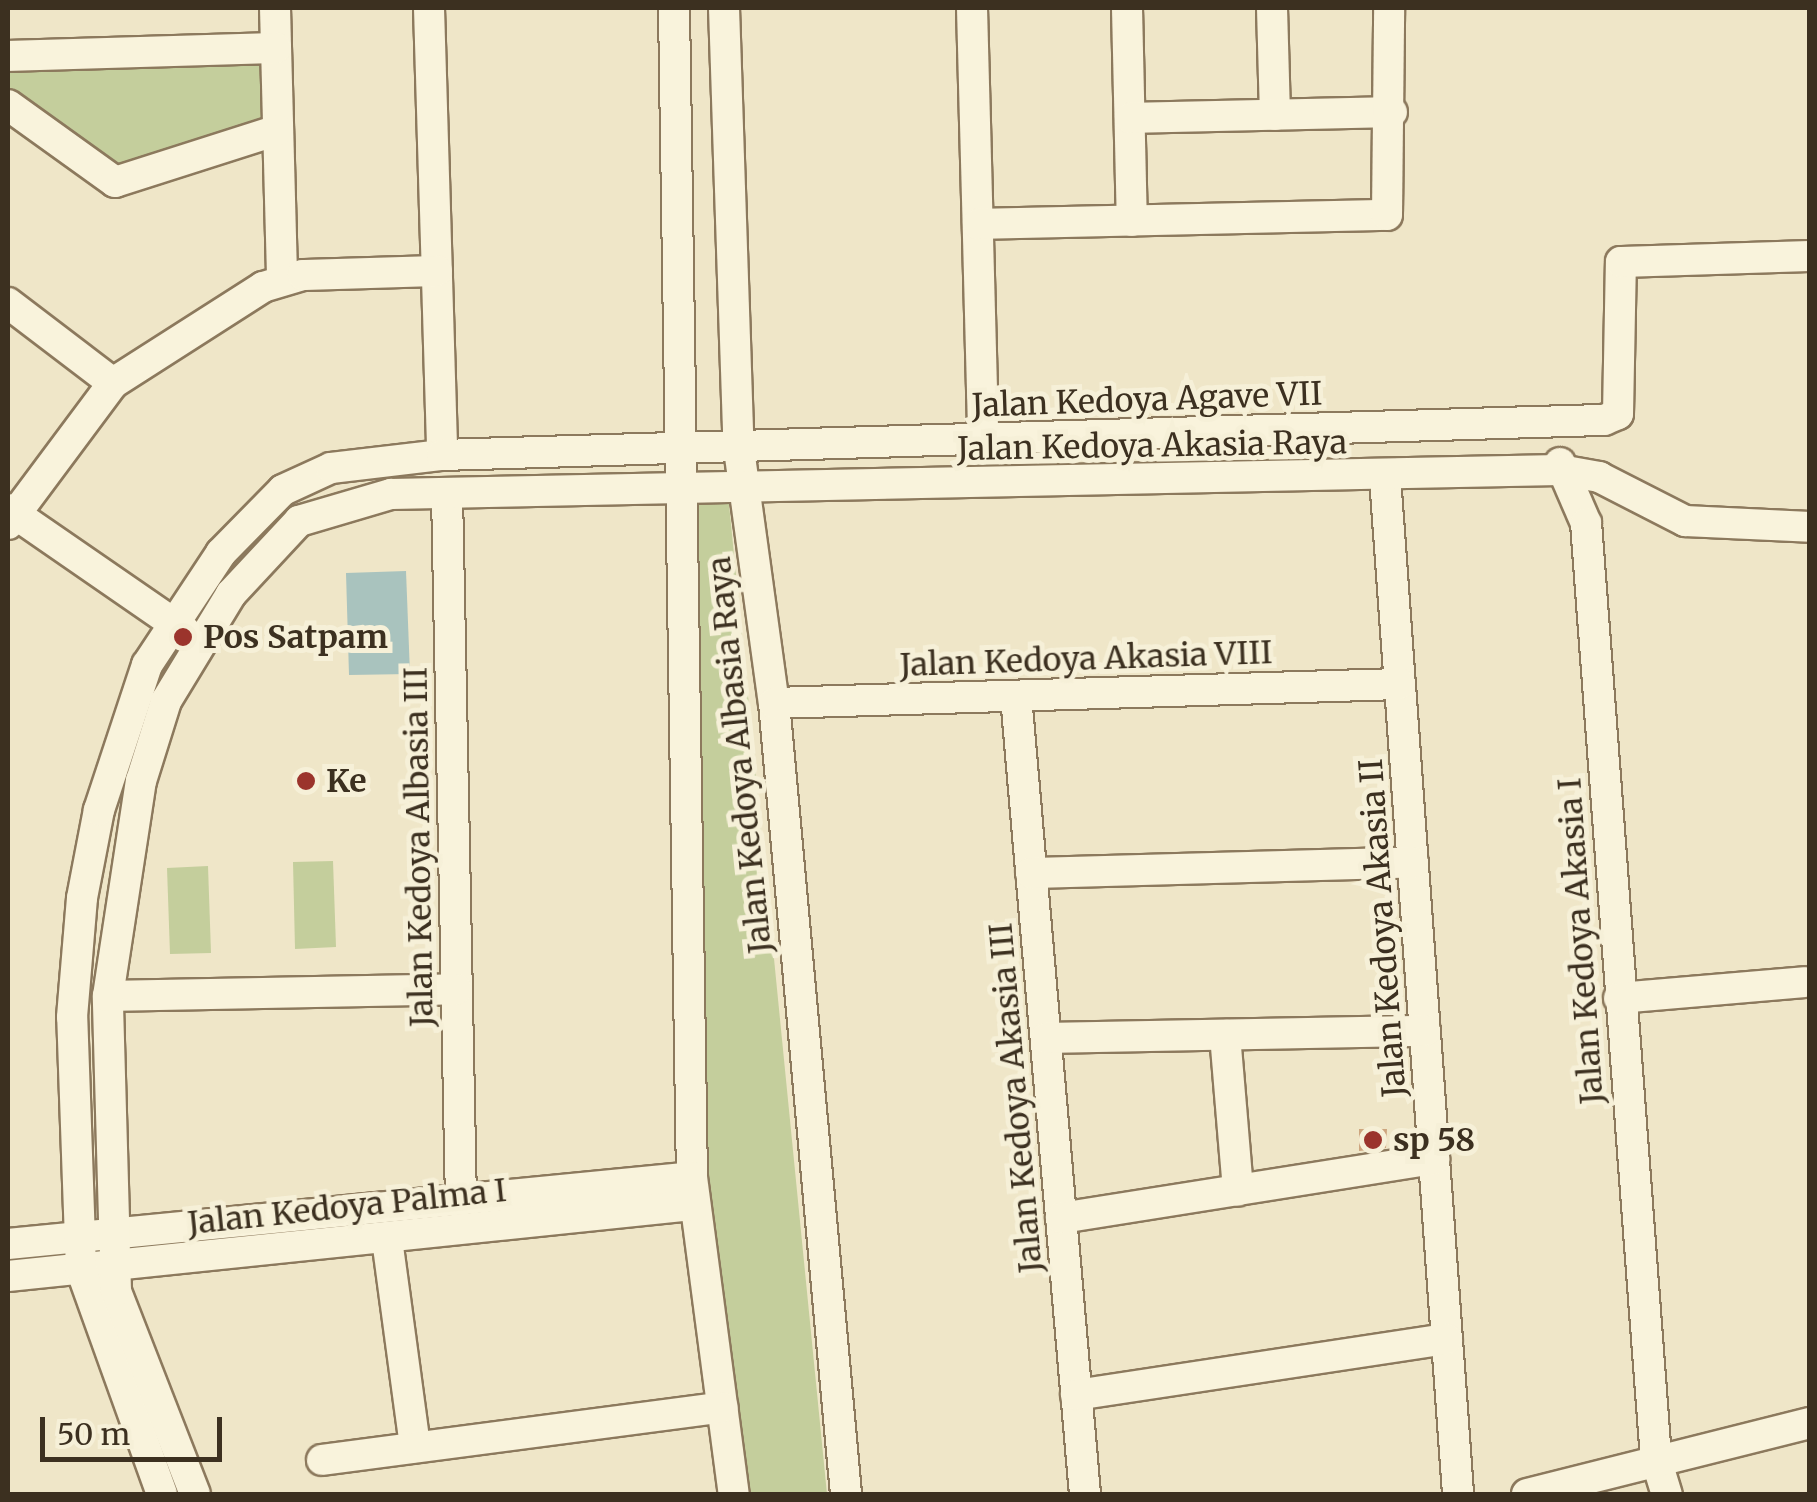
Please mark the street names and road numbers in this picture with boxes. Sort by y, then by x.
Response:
street label: Jalan Kedoya Agave VII [971,375,1323,425]
street label: Jalan Kedoya Akasia Raya [957,423,1347,469]
street label: Jalan Kedoya Albasia Raya [700,555,780,955]
street label: Jalan Kedoya Akasia VIII [899,633,1273,685]
street label: Jalan Kedoya Albasia III [397,667,441,1027]
street label: Jalan Kedoya Akasia II [1352,757,1414,1099]
street label: Jalan Kedoya Akasia I [1550,776,1612,1106]
street label: Jalan Kedoya Akasia III [982,921,1050,1275]
street label: Jalan Kedoya Palma I [186,1171,508,1243]

